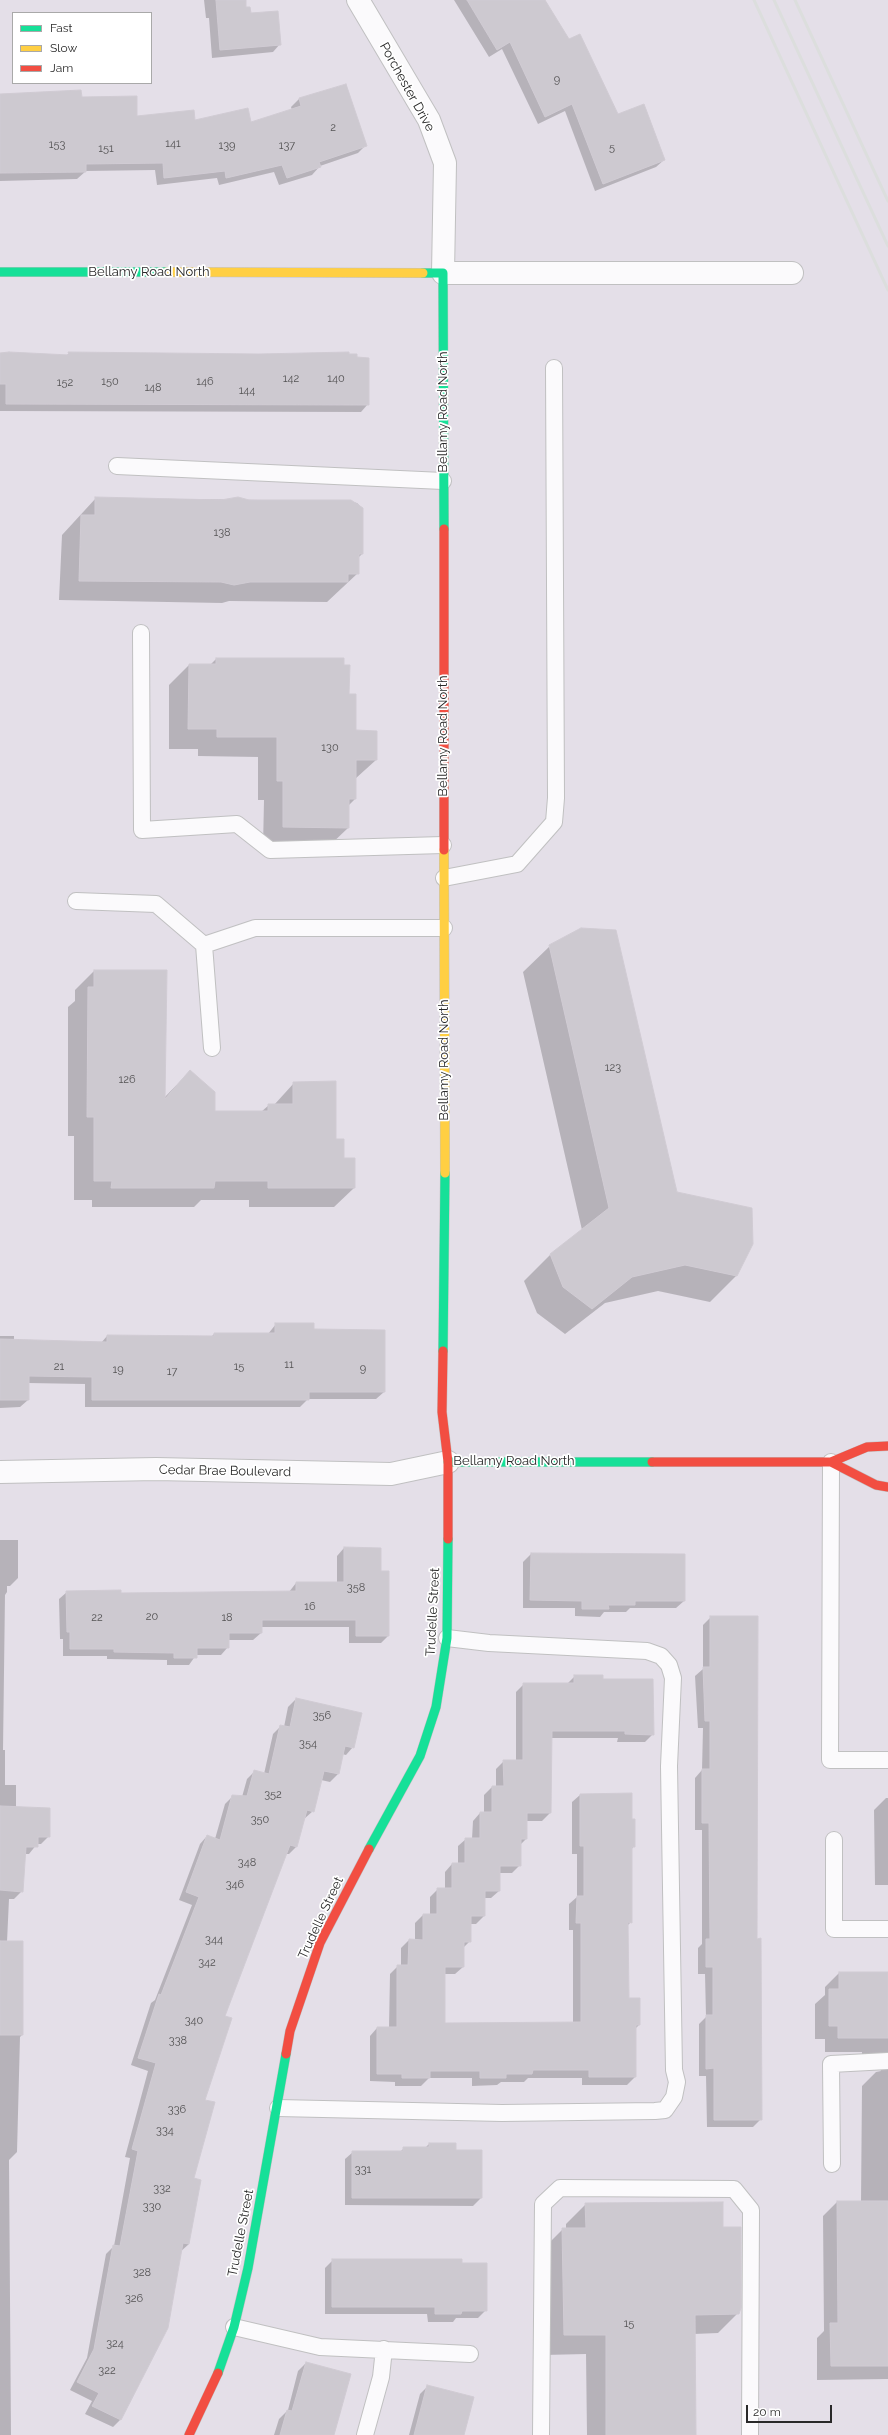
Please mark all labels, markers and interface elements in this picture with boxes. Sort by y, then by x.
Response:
legend [12,12,152,84]
text: Fast [50,21,73,35]
street label: Porchester Drive [376,40,438,134]
text: Slow [50,41,77,55]
text: Jam [50,61,73,75]
house number: 9 [554,73,560,87]
house number: 2 [330,121,336,135]
house number: 141 [165,137,181,151]
house number: 153 [49,138,65,152]
house number: 139 [218,139,236,153]
house number: 137 [279,139,295,153]
house number: 5 [609,141,615,155]
house number: 151 [98,142,114,156]
street label: Bellamy Road North [88,264,210,280]
street label: Bellamy Road North [435,351,451,473]
house number: 142 [283,372,299,386]
house number: 140 [327,372,345,386]
house number: 150 [101,375,119,389]
house number: 146 [196,375,214,389]
house number: 152 [57,376,73,390]
house number: 148 [144,381,162,395]
house number: 144 [239,384,255,398]
house number: 138 [213,526,231,540]
street label: Bellamy Road North [435,675,451,797]
house number: 130 [321,741,339,755]
street label: Bellamy Road North [436,999,452,1121]
house number: 123 [605,1061,621,1075]
house number: 126 [118,1073,136,1087]
house number: 11 [284,1358,294,1372]
house number: 21 [54,1360,64,1374]
house number: 15 [234,1360,244,1374]
house number: 9 [360,1362,366,1376]
house number: 19 [112,1363,124,1377]
house number: 17 [167,1365,177,1379]
street label: Bellamy Road North [453,1453,575,1469]
street label: Cedar Brae Boulevard [159,1462,291,1480]
street label: Trudelle Street [423,1567,443,1657]
house number: 358 [347,1581,365,1595]
house number: 16 [304,1600,316,1614]
house number: 20 [146,1610,158,1624]
house number: 22 [91,1611,103,1625]
house number: 18 [221,1611,233,1625]
house number: 356 [313,1709,331,1723]
house number: 354 [299,1737,317,1751]
house number: 352 [264,1788,282,1802]
house number: 350 [251,1813,269,1827]
house number: 348 [238,1856,256,1870]
street label: Trudelle Street [295,1874,347,1962]
house number: 346 [226,1878,244,1892]
house number: 344 [205,1933,223,1947]
house number: 342 [198,1956,216,1970]
house number: 340 [185,2014,203,2028]
house number: 338 [169,2034,187,2048]
house number: 336 [168,2103,186,2117]
house number: 334 [156,2124,174,2138]
house number: 331 [355,2163,371,2177]
house number: 332 [153,2182,171,2196]
street label: Trudelle Street [225,2188,257,2278]
house number: 330 [143,2200,161,2214]
house number: 328 [133,2266,151,2280]
house number: 326 [125,2292,143,2306]
house number: 15 [624,2317,634,2331]
house number: 324 [106,2337,124,2351]
house number: 322 [98,2364,116,2378]
scale bar [748,2397,834,2423]
text: 20 m [753,2405,781,2419]

